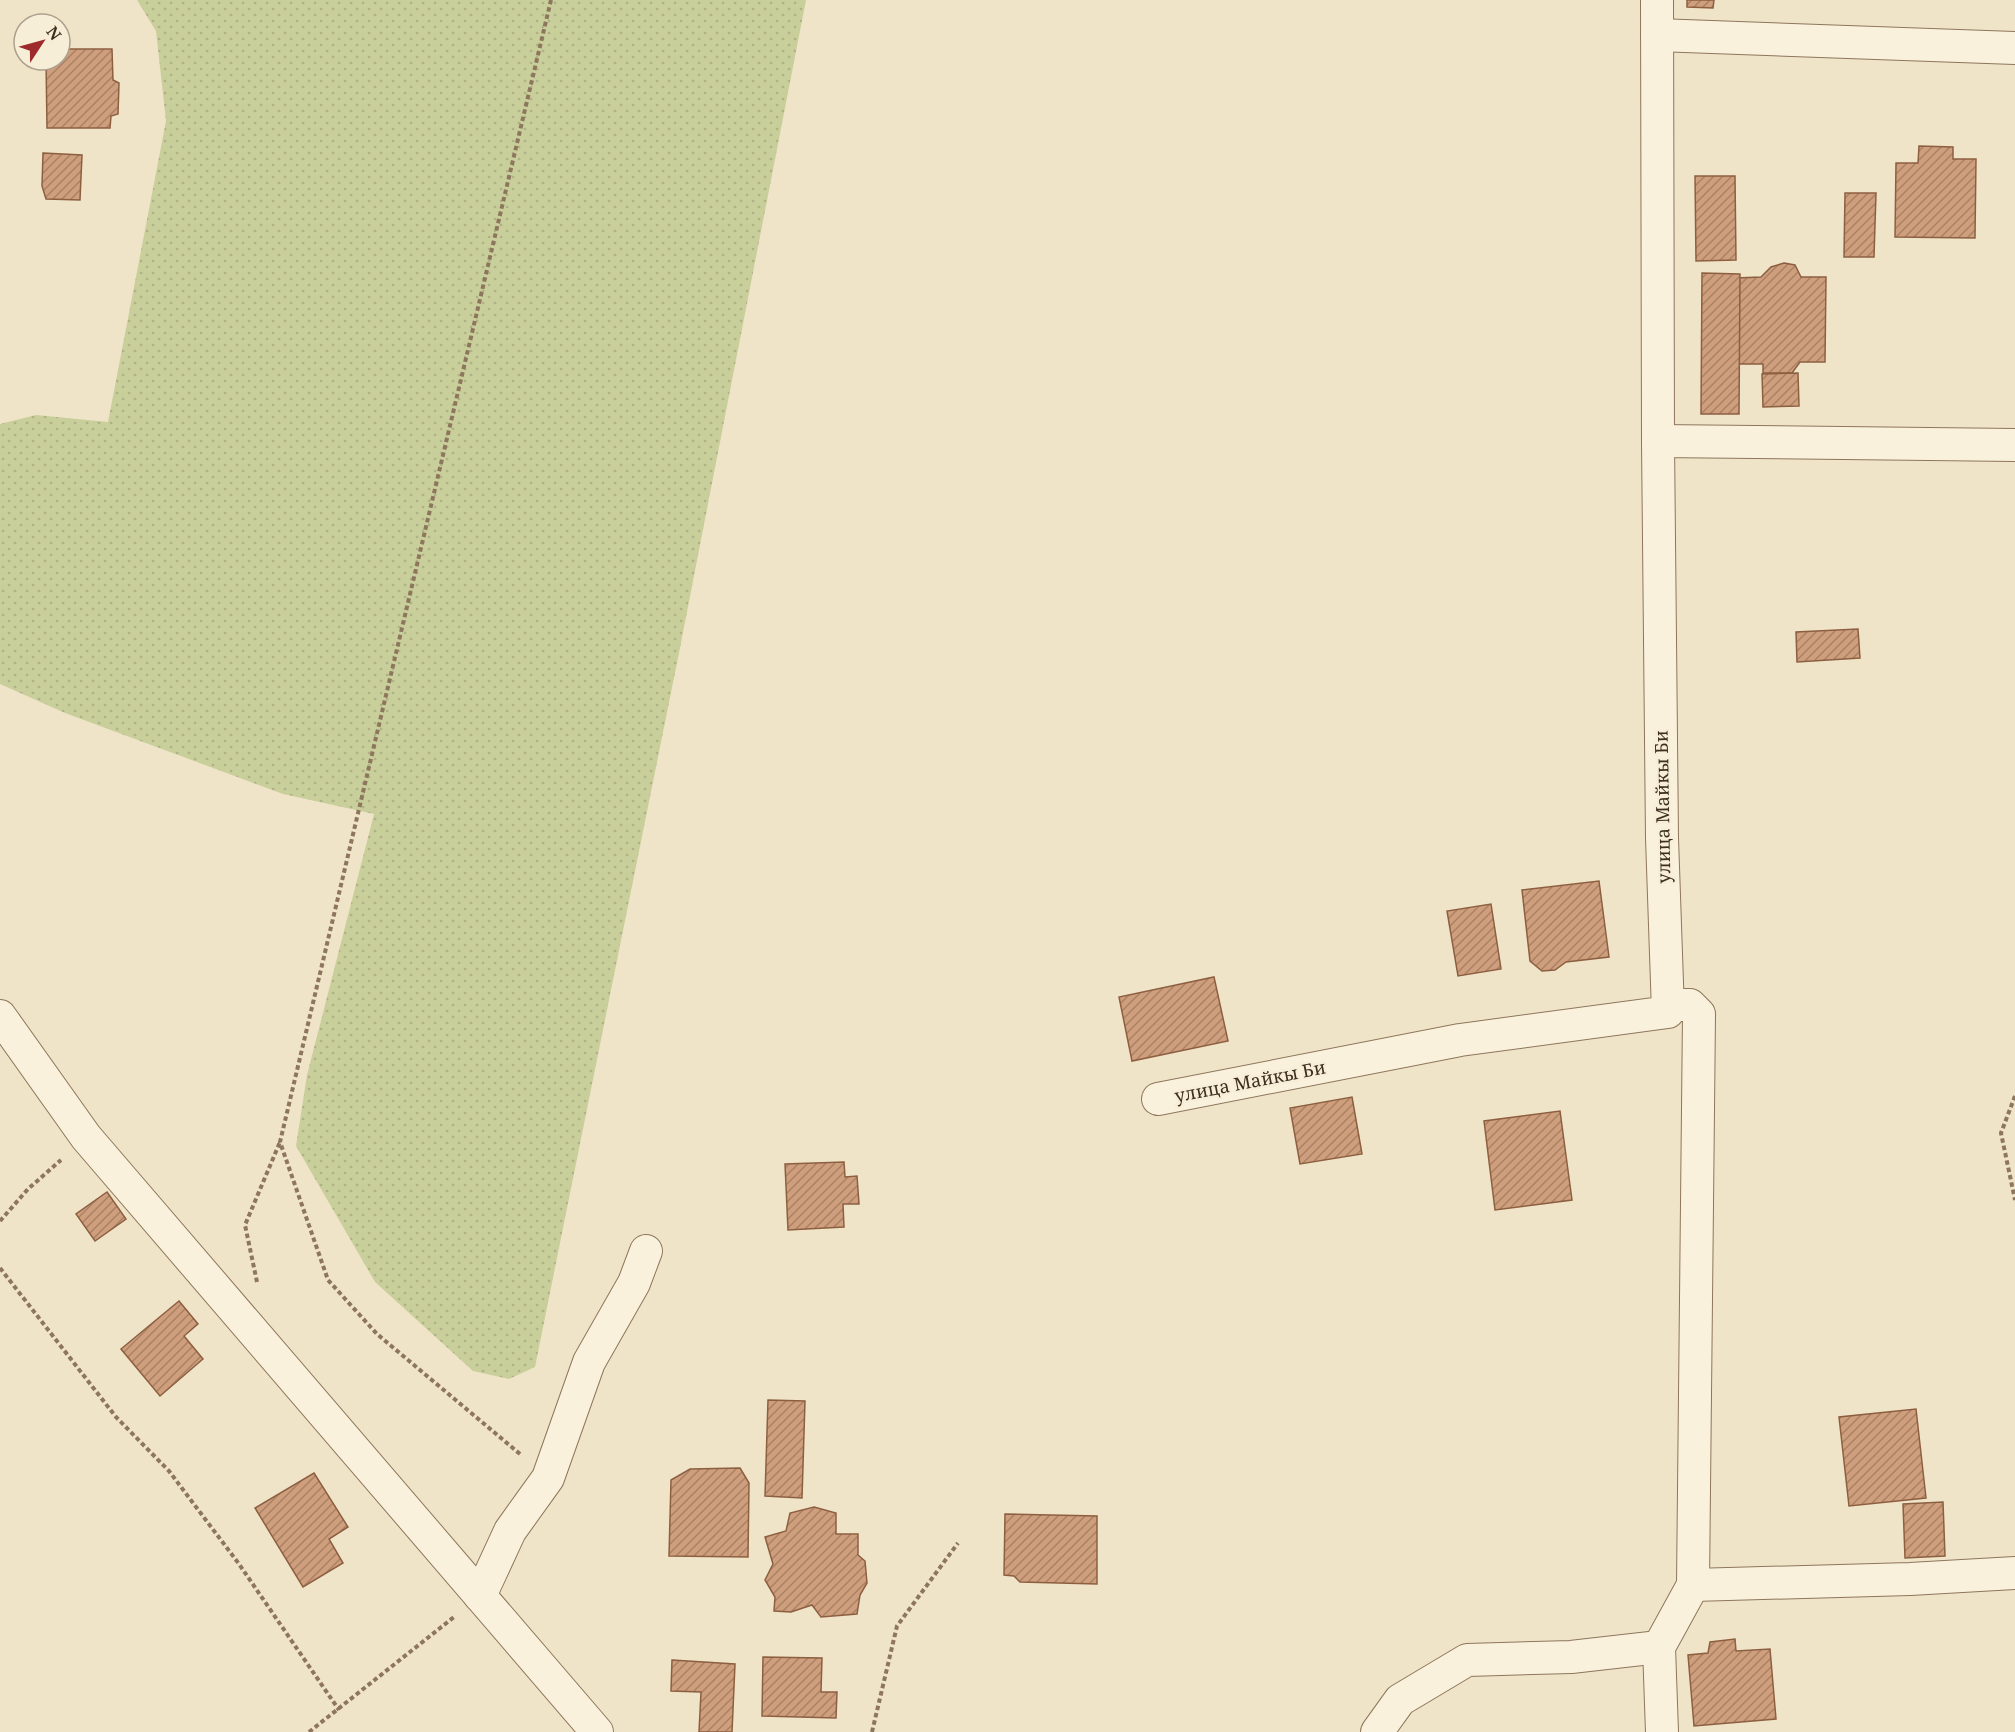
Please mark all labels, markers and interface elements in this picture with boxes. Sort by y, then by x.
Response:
north arrow [12,12,72,72]
text: N [42,22,67,45]
street label: улица Майкы Би [1649,730,1675,884]
street label: улица Майкы Би [1172,1055,1328,1107]

